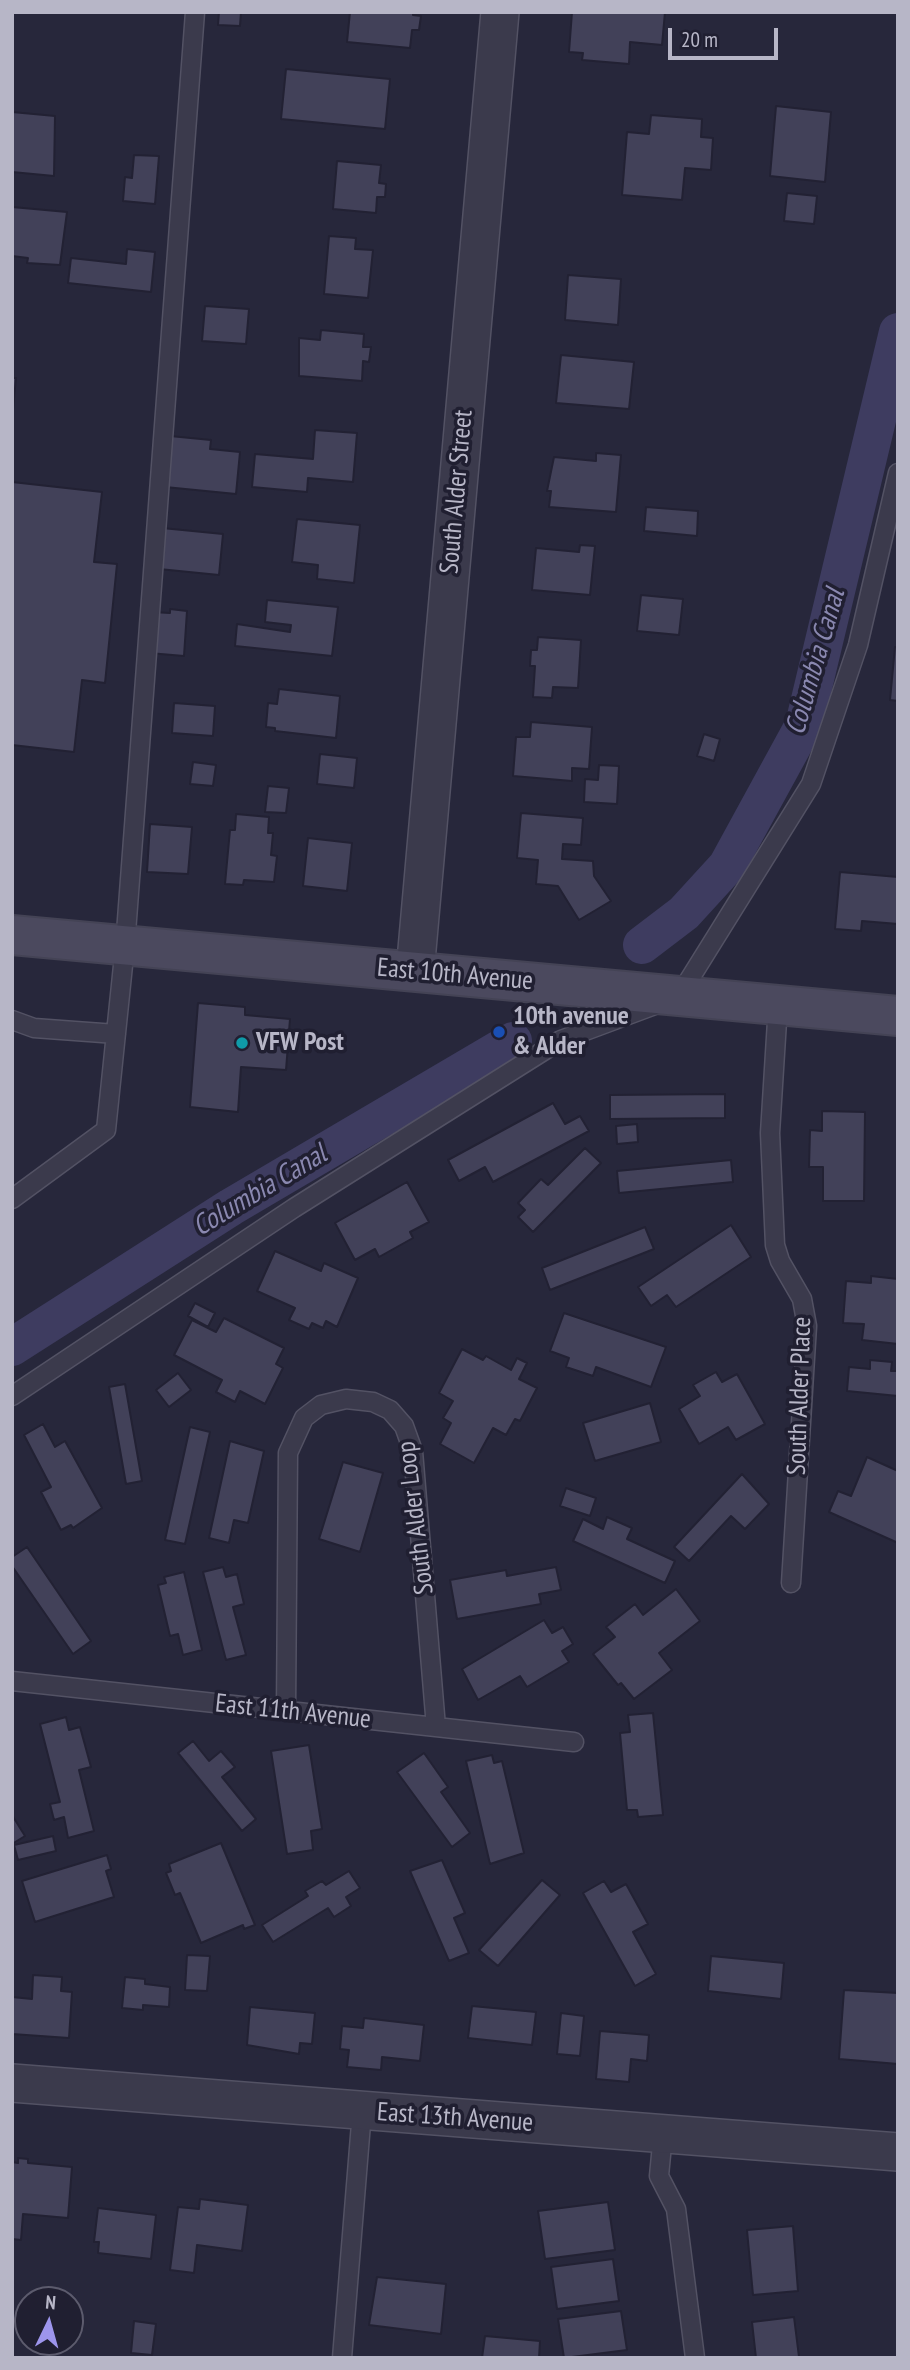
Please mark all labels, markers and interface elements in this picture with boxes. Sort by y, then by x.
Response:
scale bar [672,14,782,58]
text: 20 m [681,26,718,53]
street label: South Alder Street [434,409,480,575]
water label: Columbia Canal [779,585,853,739]
street label: East 10th Avenue [376,953,534,997]
place label: 10th avenue & Alder [513,1001,629,1062]
marker: 10th avenue & Alder [491,1024,507,1040]
place label: VFW Post [256,1027,344,1059]
marker: VFW Post [234,1035,250,1051]
water label: Columbia Canal [187,1138,333,1244]
street label: South Alder Place [782,1316,818,1476]
street label: South Alder Loop [391,1440,441,1596]
street label: East 11th Avenue [214,1688,372,1736]
street label: East 13th Avenue [376,2097,534,2139]
north arrow [14,2286,84,2356]
text: N [44,2290,57,2314]

